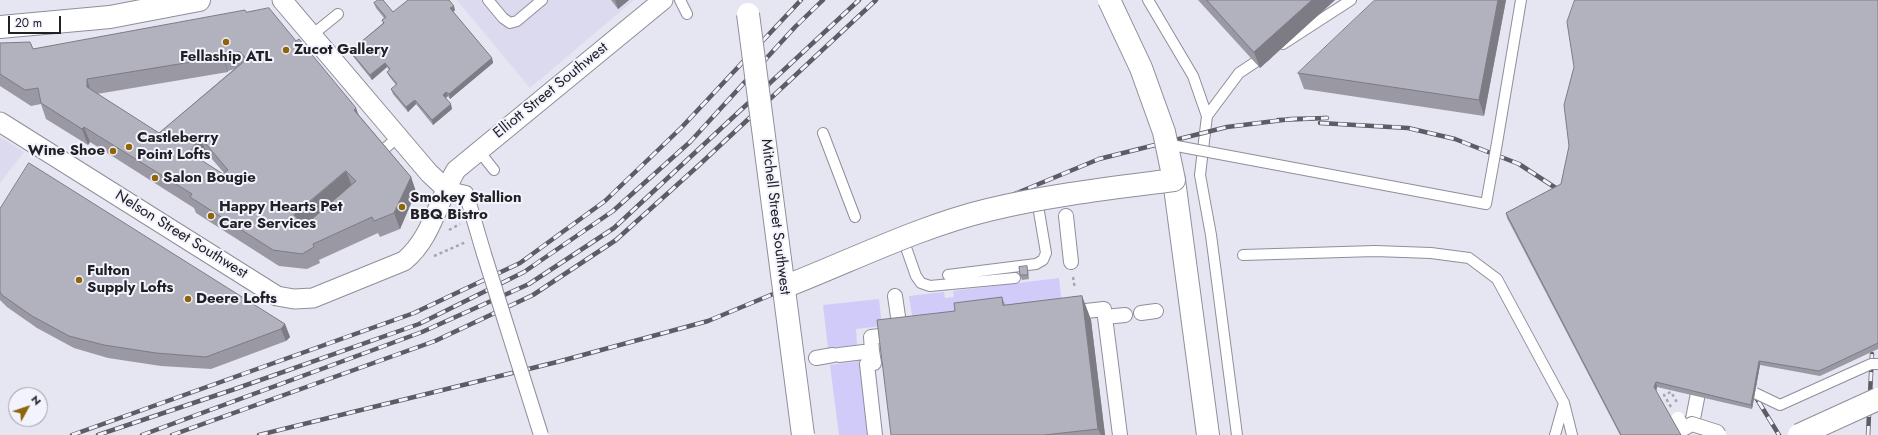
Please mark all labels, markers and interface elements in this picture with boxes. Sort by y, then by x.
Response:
scale bar [10,8,63,34]
text: 20 m [15,14,42,32]
marker: Fellaship ATL [221,37,231,47]
street label: Elliott Street Southwest [490,39,612,143]
place label: Zucot Gallery [294,41,388,59]
marker: Zucot Gallery [281,45,291,55]
place label: Fellaship ATL [180,48,272,66]
place label: Castleberry Point Lofts [137,129,218,164]
street label: Mitchell Street Southwest [756,138,794,296]
place label: Wine Shoe [28,142,105,160]
marker: Castleberry Point Lofts [124,142,134,152]
marker: Wine Shoe [108,146,118,156]
place label: Salon Bougie [163,169,256,187]
marker: Salon Bougie [150,173,160,183]
street label: Nelson Street Southwest [111,187,251,283]
place label: Smokey Stallion BBQ Bistro [410,189,522,224]
place label: Happy Hearts Pet Care Services [219,198,342,233]
marker: Smokey Stallion BBQ Bistro [397,202,407,212]
marker: Happy Hearts Pet Care Services [206,211,216,221]
place label: Fulton Supply Lofts [87,262,173,297]
marker: Fulton Supply Lofts [74,275,84,285]
place label: Deere Lofts [196,290,277,308]
marker: Deere Lofts [183,294,193,304]
north arrow [8,387,48,427]
text: N [27,391,45,408]

